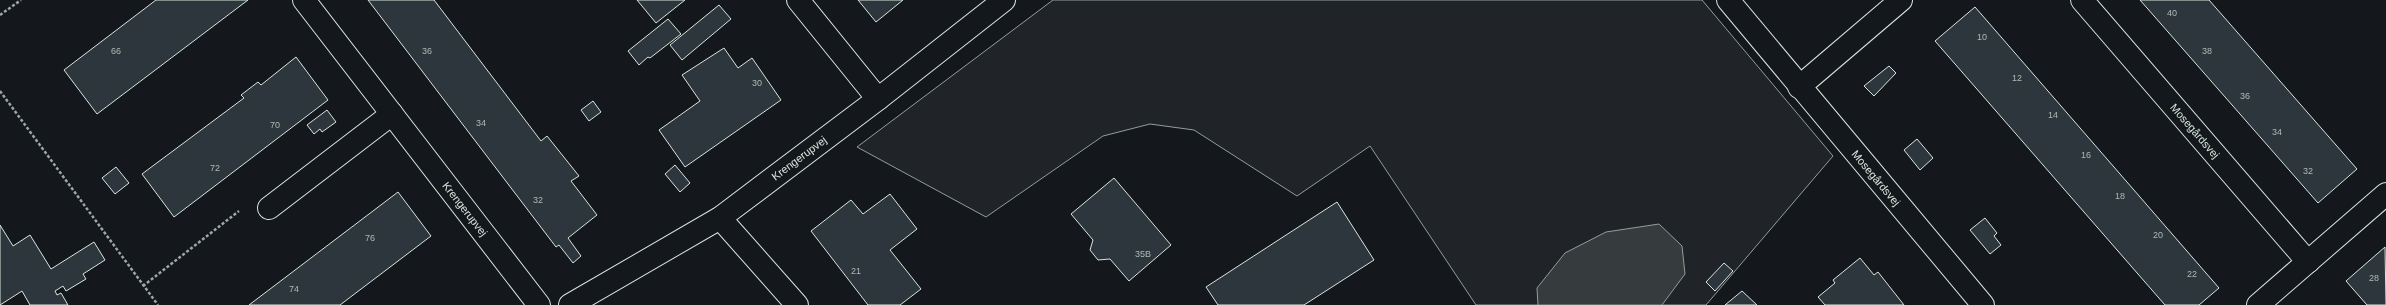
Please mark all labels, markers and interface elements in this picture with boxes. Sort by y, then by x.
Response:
house number: 40 [2167,8,2177,18]
house number: 10 [1977,32,1987,42]
house number: 66 [111,46,121,56]
house number: 36 [422,46,432,56]
house number: 38 [2202,46,2212,56]
house number: 12 [2012,73,2022,83]
house number: 30 [752,78,762,88]
house number: 36 [2240,91,2250,101]
street label: Mosegårdsvej [2168,101,2222,161]
house number: 14 [2048,110,2058,120]
house number: 34 [476,118,486,128]
house number: 70 [270,120,280,130]
house number: 34 [2272,127,2282,137]
street label: Krengerupvej [769,134,829,182]
street label: Mosegårdsvej [1849,148,1903,208]
house number: 16 [2081,150,2091,160]
house number: 72 [210,163,220,173]
house number: 32 [2303,166,2313,176]
street label: Krengerupvej [440,180,490,238]
house number: 18 [2115,191,2125,201]
house number: 32 [533,195,543,205]
house number: 20 [2153,230,2163,240]
house number: 76 [365,233,375,243]
house number: 35B [1135,249,1151,259]
house number: 21 [851,266,861,276]
house number: 22 [2187,269,2197,279]
house number: 28 [2369,273,2379,283]
house number: 74 [289,284,299,294]

